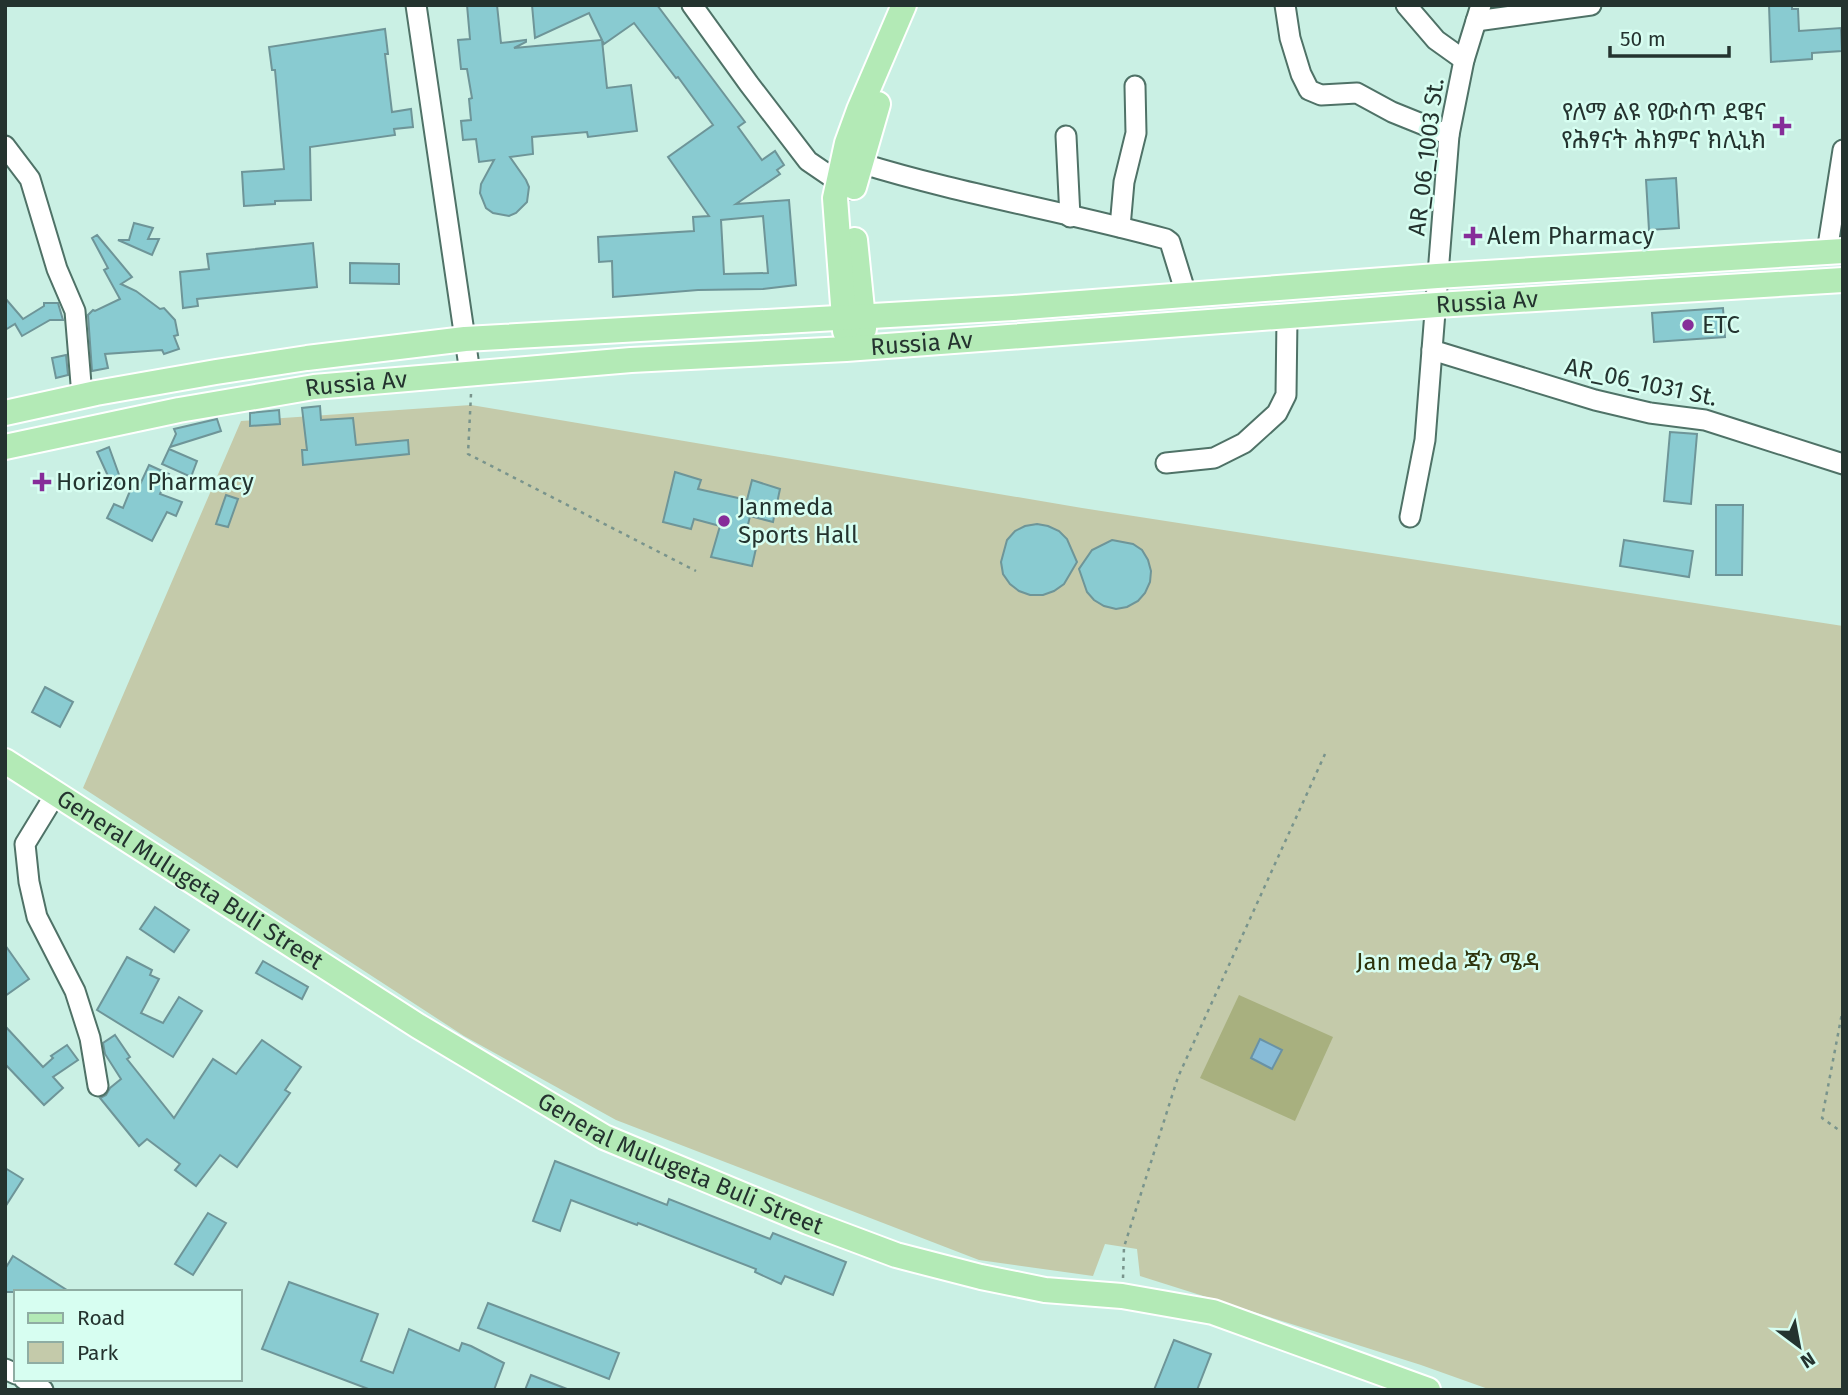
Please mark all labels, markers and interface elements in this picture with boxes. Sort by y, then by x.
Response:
scale bar [1610,14,1729,58]
text: 50 m [1620,26,1666,52]
street label: AR_06_1003 St. [1402,77,1450,237]
place label: የለማ ልዩ የውስጥ ደዌና የሕፃናት ሕክምና ክሊኒክ [1561,98,1766,154]
marker: የለማ ልዩ የውስጥ ደዌና የሕፃናት ሕክምና ክሊኒክ [1772,116,1792,136]
place label: Alem Pharmacy [1487,222,1655,250]
marker: Alem Pharmacy [1465,228,1481,244]
street label: Russia Av [1435,285,1539,319]
place label: ETC [1702,311,1740,339]
marker: ETC [1680,317,1696,333]
street label: Russia Av [869,326,974,361]
street label: AR_06_1031 St. [1562,352,1720,412]
street label: Russia Av [303,365,408,402]
place label: Horizon Pharmacy [56,468,254,496]
marker: Horizon Pharmacy [34,474,50,490]
place label: Janmeda Sports Hall [738,493,858,549]
marker: Janmeda Sports Hall [716,513,732,529]
street label: General Mulugeta Buli Street [52,784,329,976]
park label: Jan meda ጃን ሜዳ [1356,948,1540,976]
street label: General Mulugeta Buli Street [533,1087,827,1241]
legend [14,1290,242,1381]
text: Road [77,1305,125,1331]
north arrow [1764,1311,1834,1381]
text: Park [77,1340,119,1366]
text: N [1796,1347,1819,1373]

